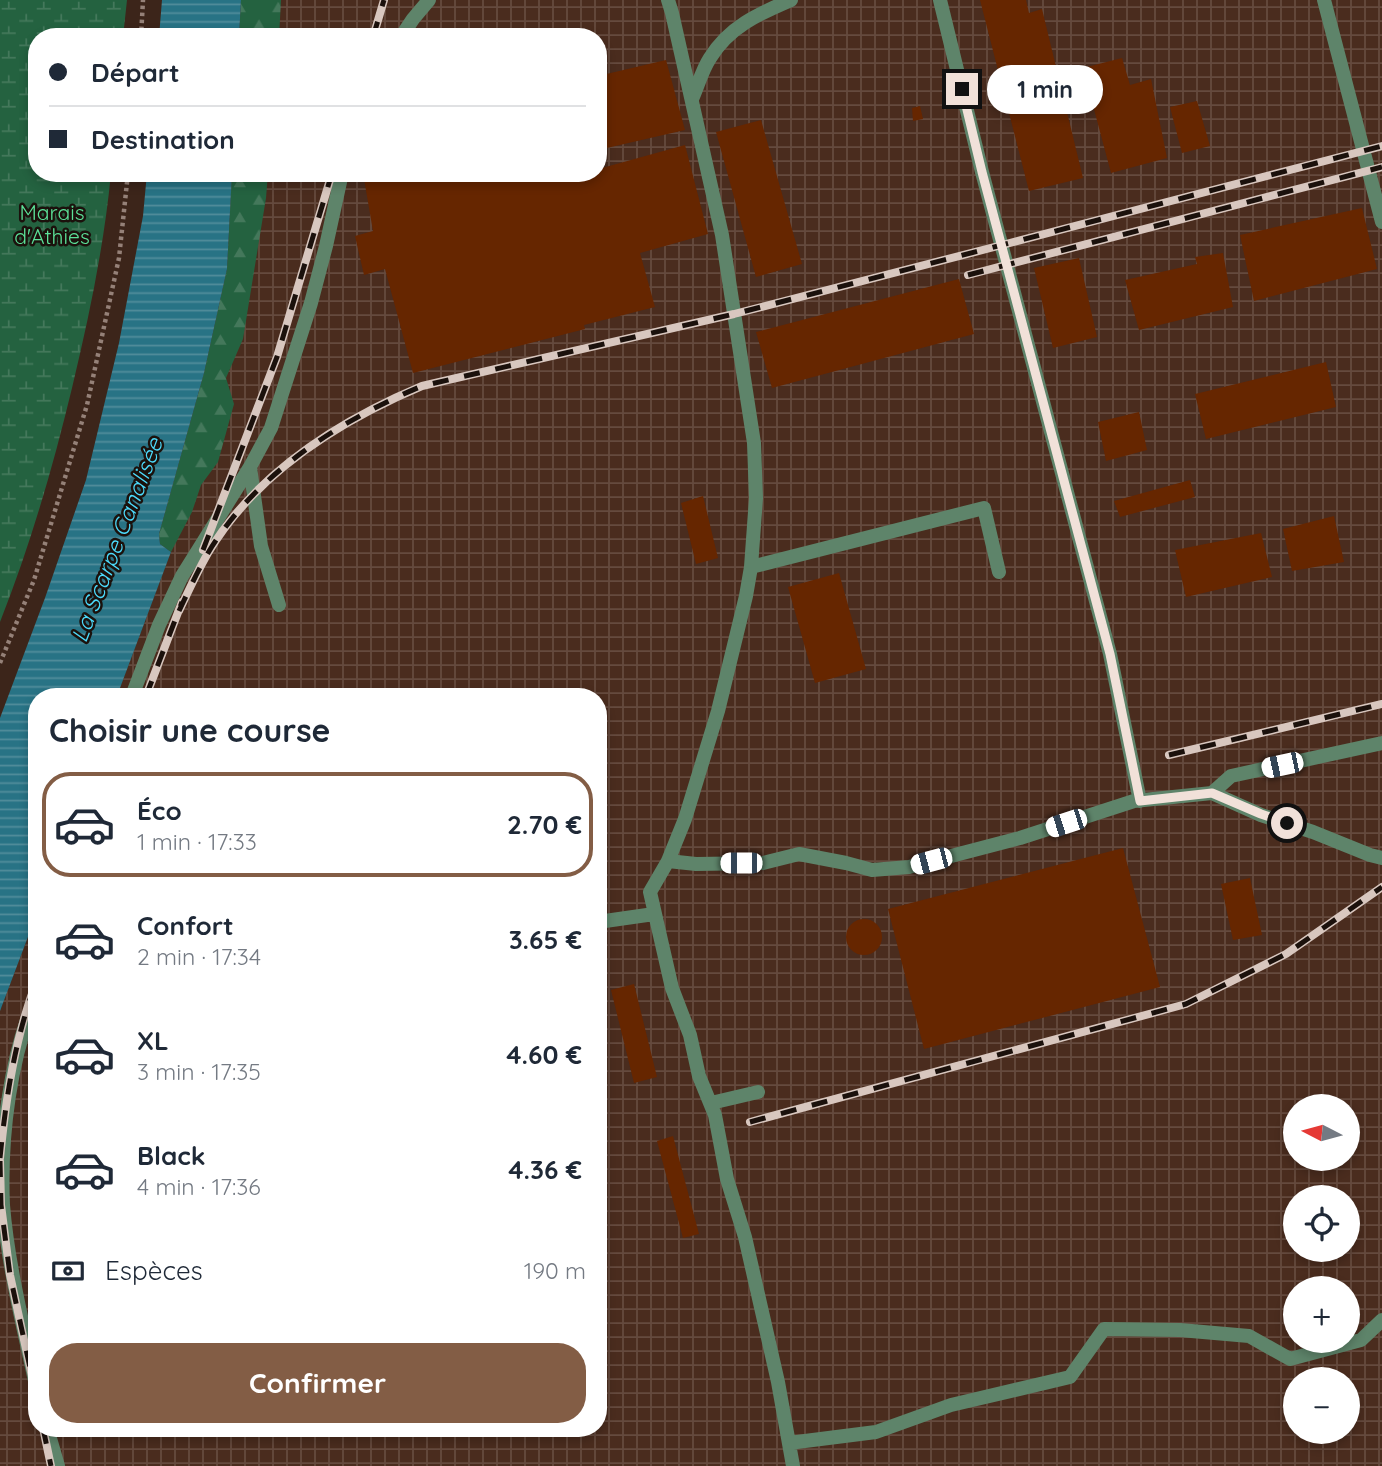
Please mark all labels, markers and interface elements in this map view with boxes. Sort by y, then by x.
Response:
text: Départ [91,56,180,89]
callout: 1 min [986,64,1102,114]
route end [946,73,978,105]
text: 1 min [1017,75,1073,104]
text: Destination [91,123,235,156]
park label: Marais d'Athies [14,199,90,249]
water label: La Scarpe Canalisée [64,433,169,646]
text: Choisir une course [49,710,330,750]
car [1260,750,1305,780]
icon: car [53,793,116,856]
text: Éco [137,794,182,827]
car [1043,807,1090,839]
route start [1271,807,1303,839]
text: 2.70 € [507,808,582,841]
text: 1 min · 17:33 [137,827,257,856]
car [908,845,955,877]
car [721,853,763,874]
icon: car [53,908,116,971]
text: Confort [137,909,234,942]
text: 3.65 € [509,923,582,956]
text: 2 min · 17:34 [137,942,261,971]
icon: car [53,1023,116,1086]
text: XL [137,1024,169,1057]
text: 4.60 € [506,1038,582,1071]
text: 3 min · 17:35 [137,1057,261,1086]
north arrow [1283,1094,1360,1171]
map controls [1283,1094,1360,1444]
icon: car [53,1138,116,1201]
text: Black [137,1139,206,1172]
text: 4.36 € [508,1153,582,1186]
text: 4 min · 17:36 [137,1172,261,1201]
button: locate [1283,1185,1360,1262]
icon: cash [49,1252,87,1290]
text: Espèces [105,1254,203,1287]
text: 190 m [524,1256,586,1285]
button: + [1283,1276,1360,1353]
button: Confirmer [49,1343,586,1423]
button: − [1283,1367,1360,1444]

